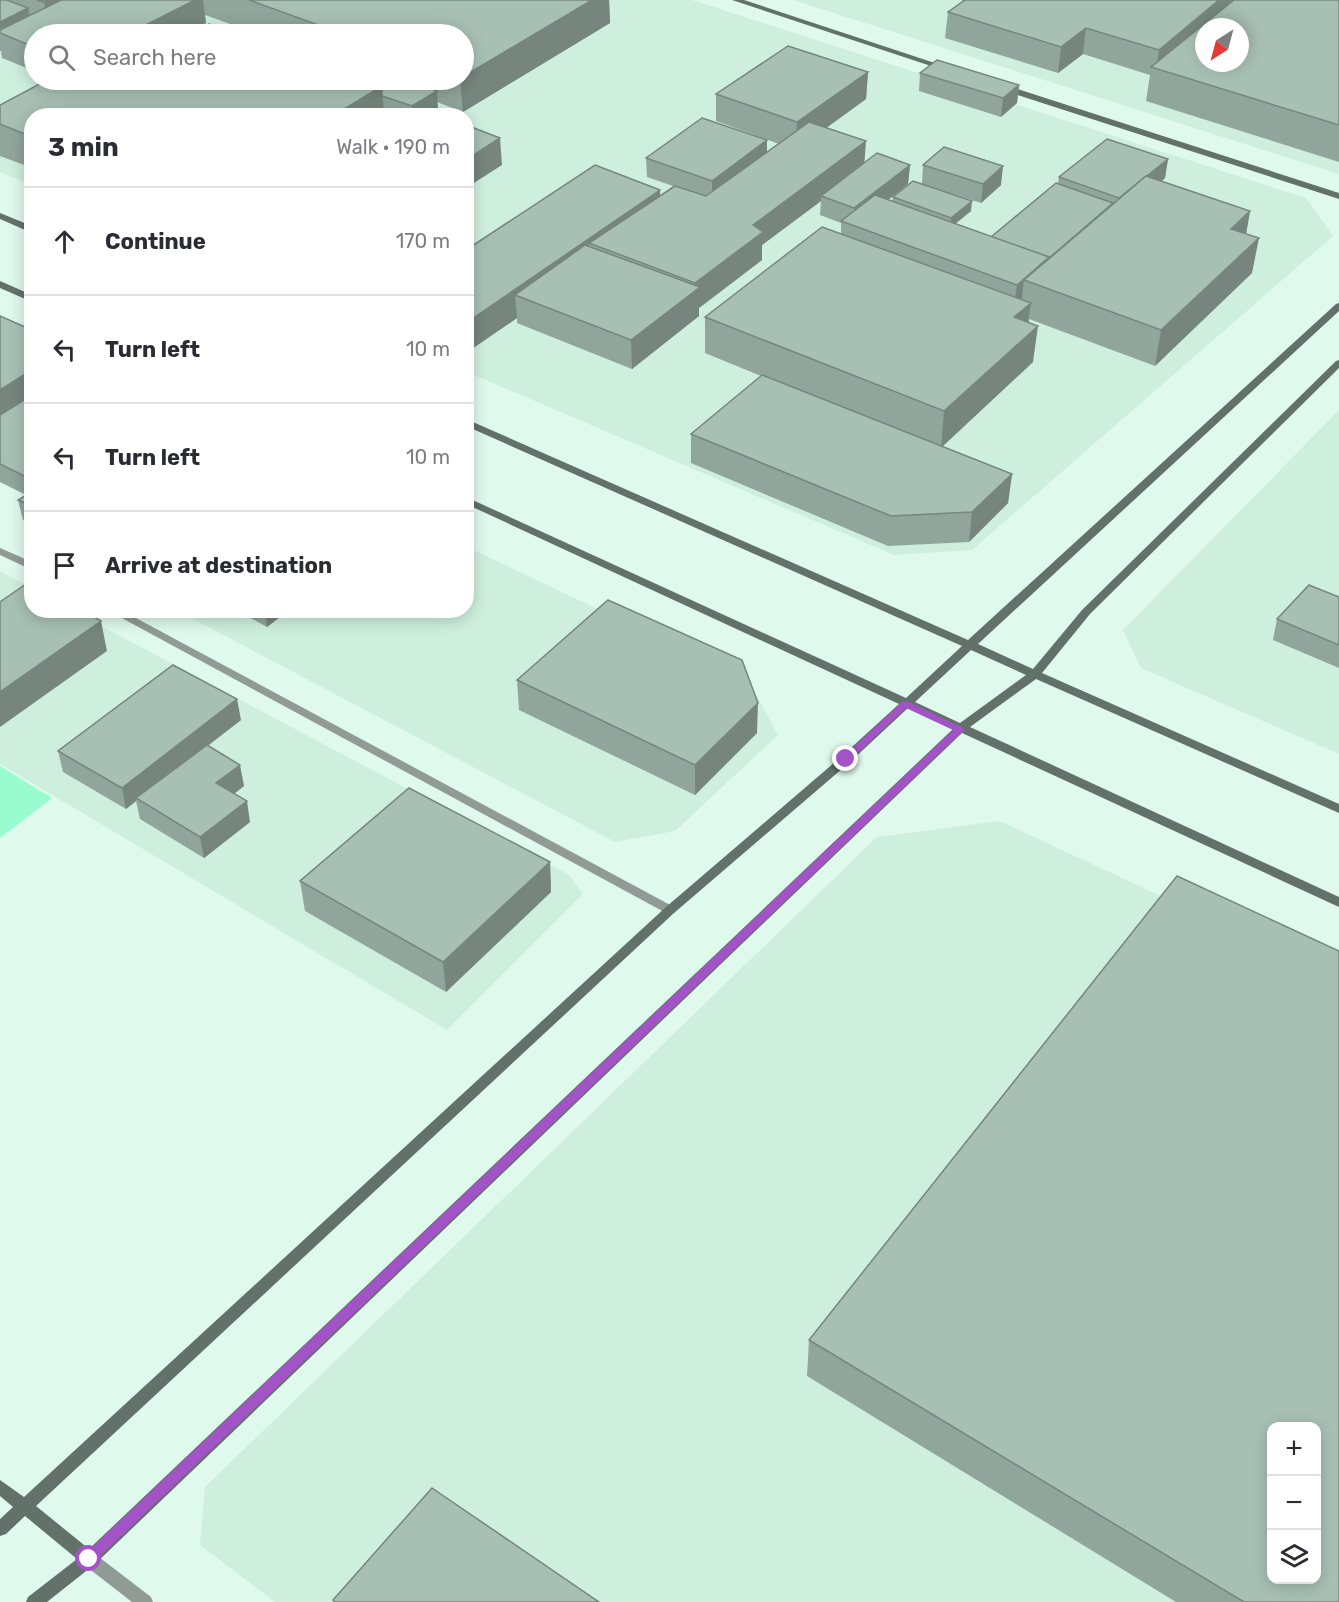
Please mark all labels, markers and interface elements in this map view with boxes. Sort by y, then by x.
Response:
north arrow [1195,18,1249,72]
search box [24,24,474,90]
icon: search [45,41,78,74]
text: Search here [93,44,216,71]
text: 3 min [48,132,119,163]
text: Walk · 190 m [336,135,450,159]
icon: ahead [48,225,81,258]
text: Continue [105,228,206,255]
text: 170 m [396,229,450,253]
icon: left [48,333,81,366]
text: Turn left [105,336,200,363]
text: 10 m [406,337,450,361]
icon: left [48,441,81,474]
text: Turn left [105,444,200,471]
text: 10 m [406,445,450,469]
icon: arrive [48,549,81,582]
text: Arrive at destination [105,552,332,579]
route end [832,745,858,771]
map controls [1267,1422,1321,1584]
button: + [1267,1422,1321,1476]
button: − [1267,1476,1321,1530]
button: layers [1267,1530,1321,1584]
route start [75,1545,101,1571]

